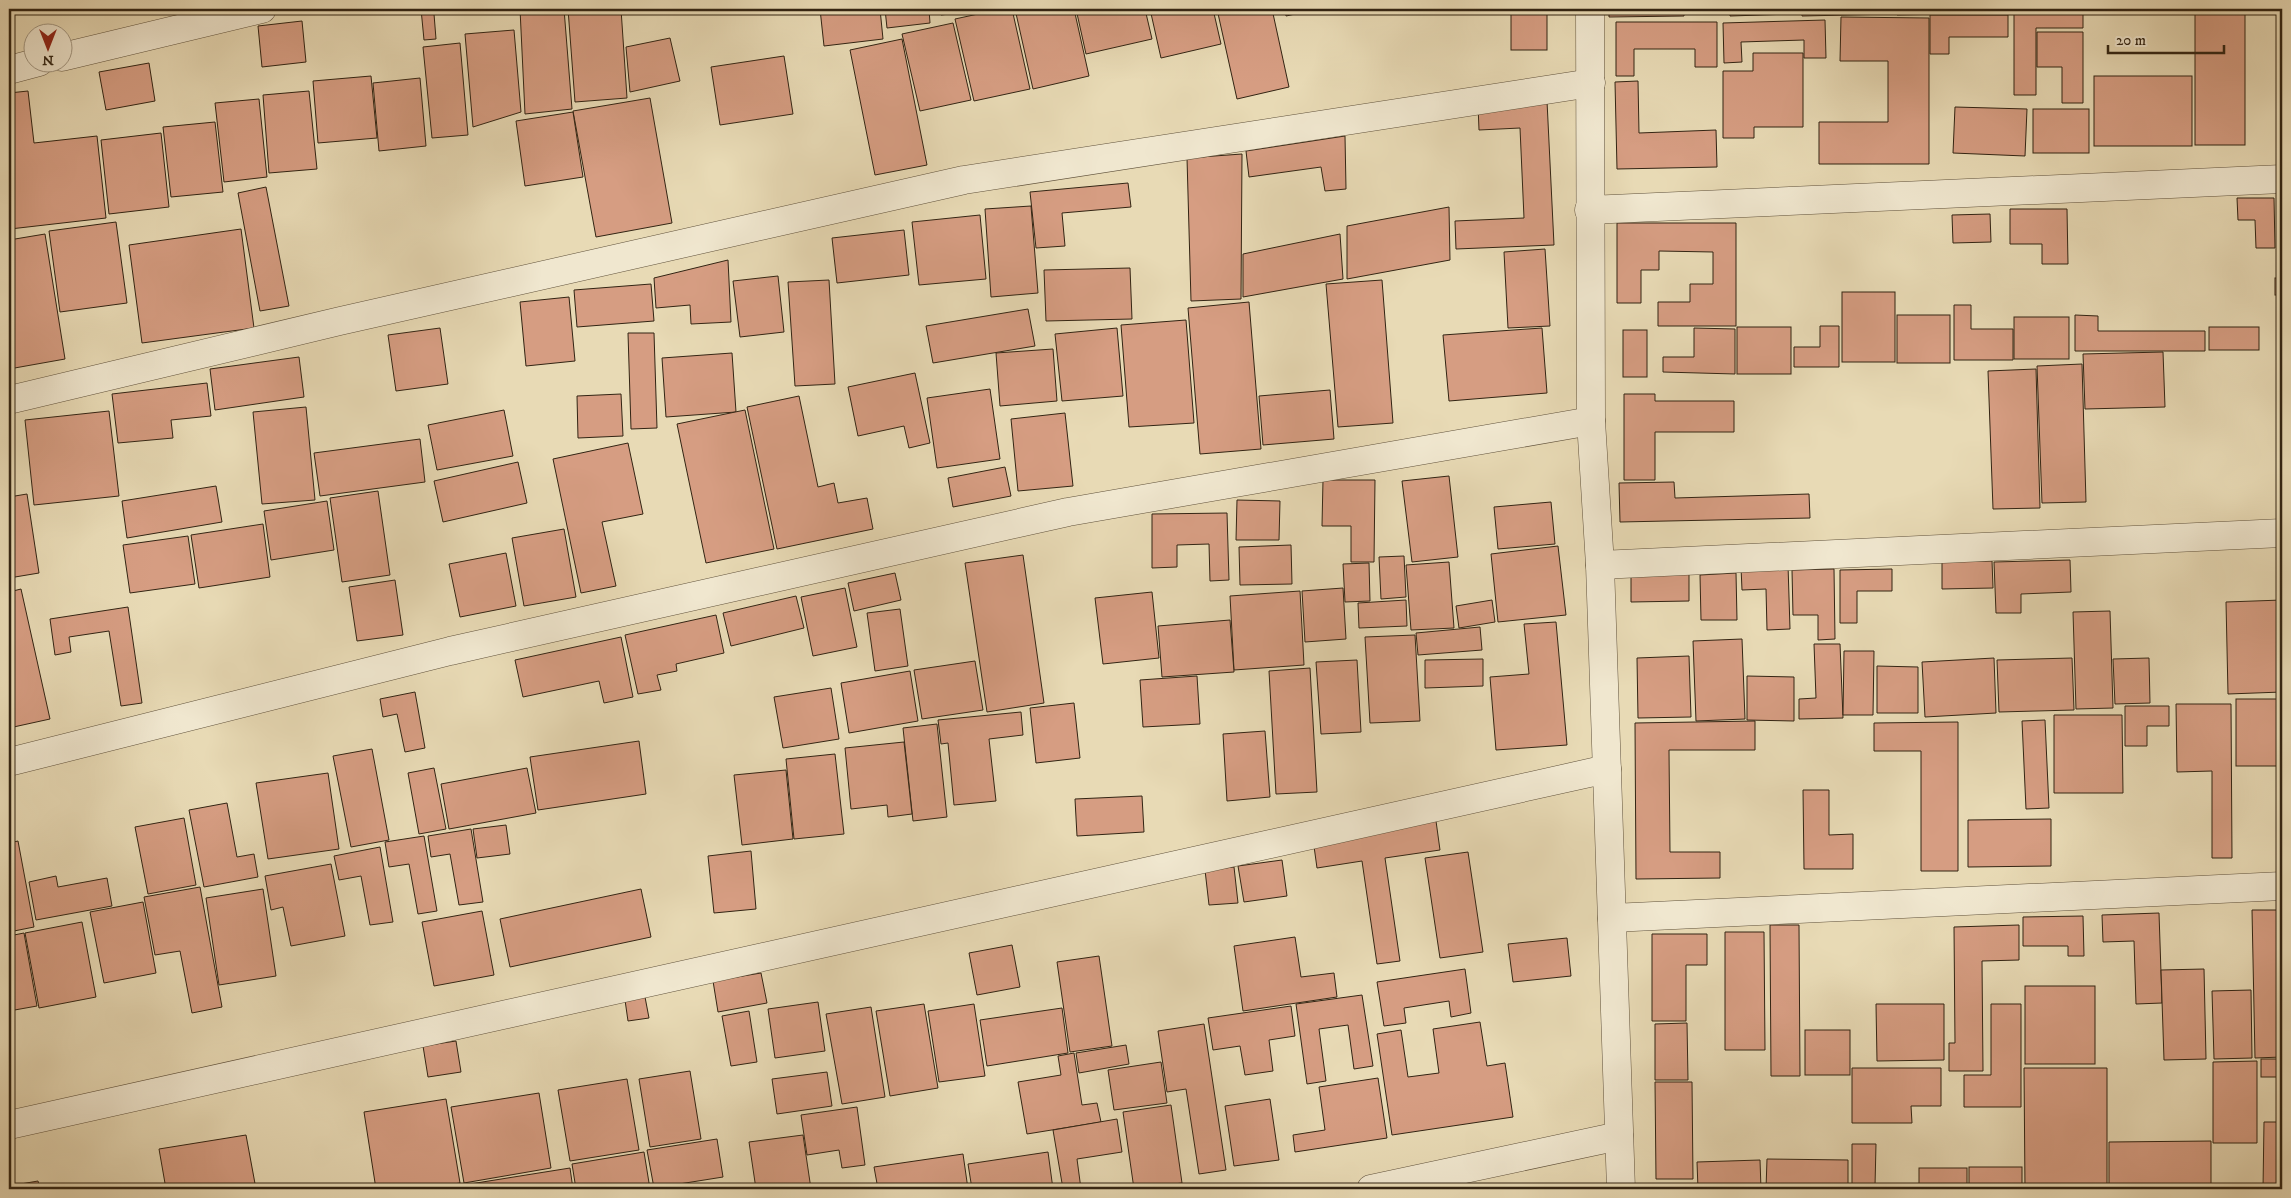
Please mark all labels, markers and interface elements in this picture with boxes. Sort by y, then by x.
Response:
north arrow [22,22,72,72]
scale bar [2108,22,2225,54]
text: 20 m [2116,31,2146,50]
text: N [42,51,54,69]

